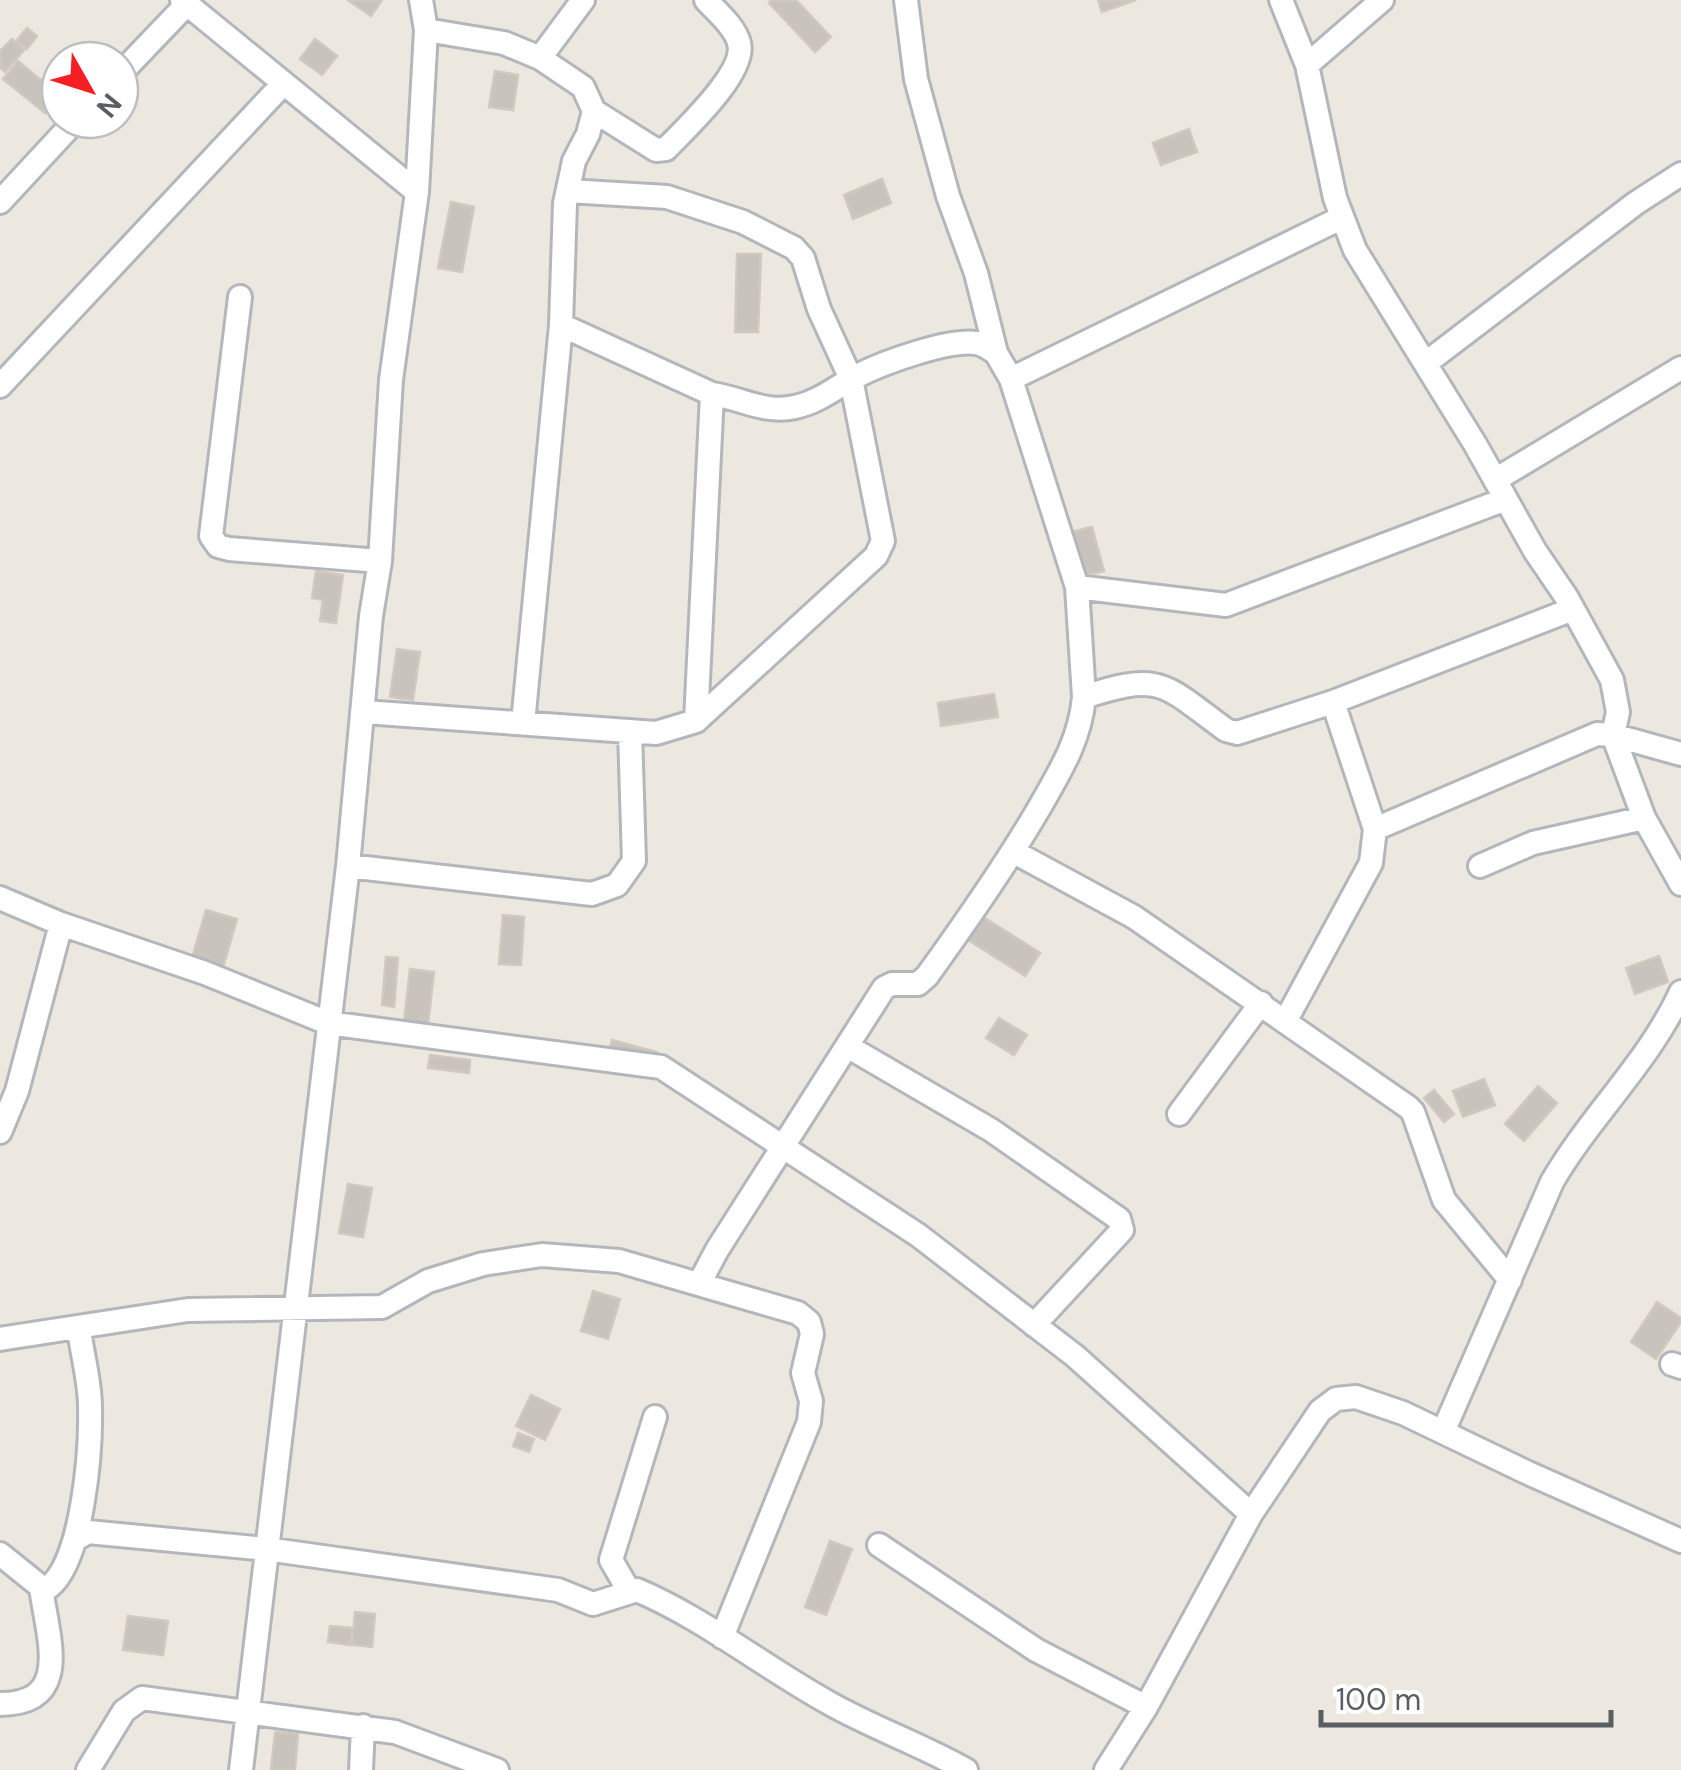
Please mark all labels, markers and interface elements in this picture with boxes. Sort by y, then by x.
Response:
north arrow [40,40,140,140]
text: N [88,86,130,125]
scale bar [1321,1665,1611,1727]
text: 100 m [1336,1680,1421,1719]

